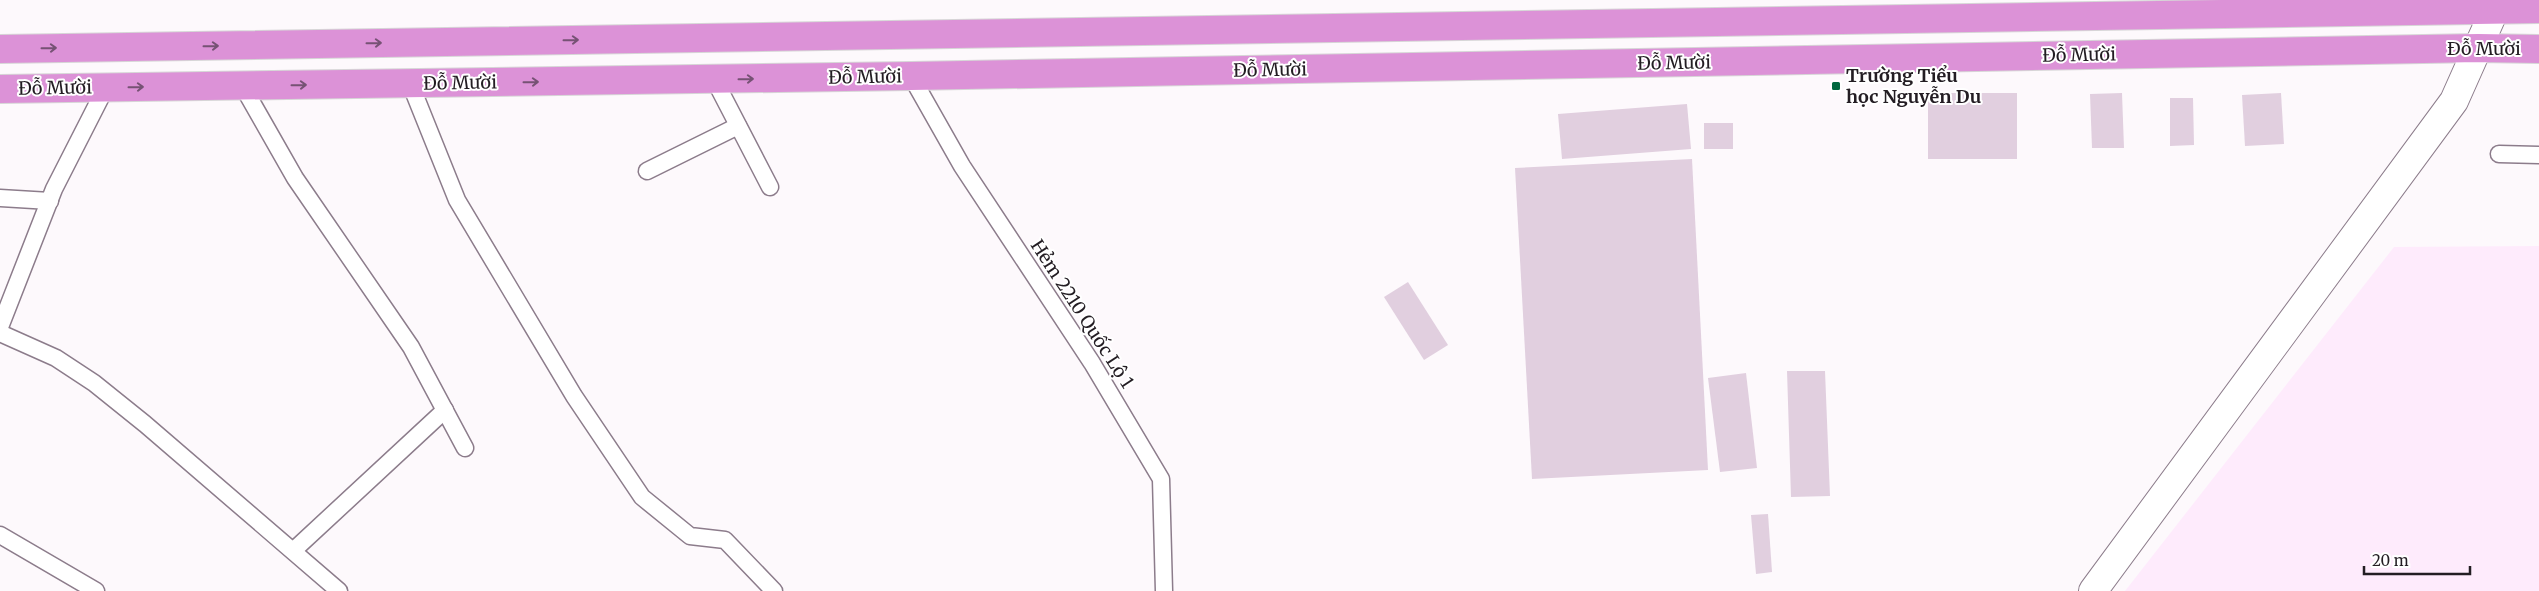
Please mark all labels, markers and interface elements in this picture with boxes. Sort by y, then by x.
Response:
one-way arrow [562,35,579,45]
street label: Đỗ Mười [2447,37,2521,60]
one-way arrow [365,38,381,48]
one-way arrow [203,41,219,50]
street label: Đỗ Mười [2042,42,2116,67]
one-way arrow [40,43,56,53]
street label: Đỗ Mười [1637,50,1711,75]
street label: Đỗ Mười [1233,57,1307,82]
street label: Đỗ Mười [828,64,902,89]
place label: Trường Tiểu học Nguyễn Du [1846,64,1981,108]
street label: Đỗ Mười [423,70,497,95]
one-way arrow [738,74,754,83]
street label: Đỗ Mười [18,75,92,100]
one-way arrow [522,77,539,87]
one-way arrow [290,80,306,90]
marker: Trường Tiểu học Nguyễn Du [1830,80,1842,92]
one-way arrow [128,82,144,92]
street label: Hẻm 2210 Quốc Lộ 1 [1026,235,1139,392]
scale bar [2364,544,2470,576]
text: 20 m [2372,551,2409,570]

